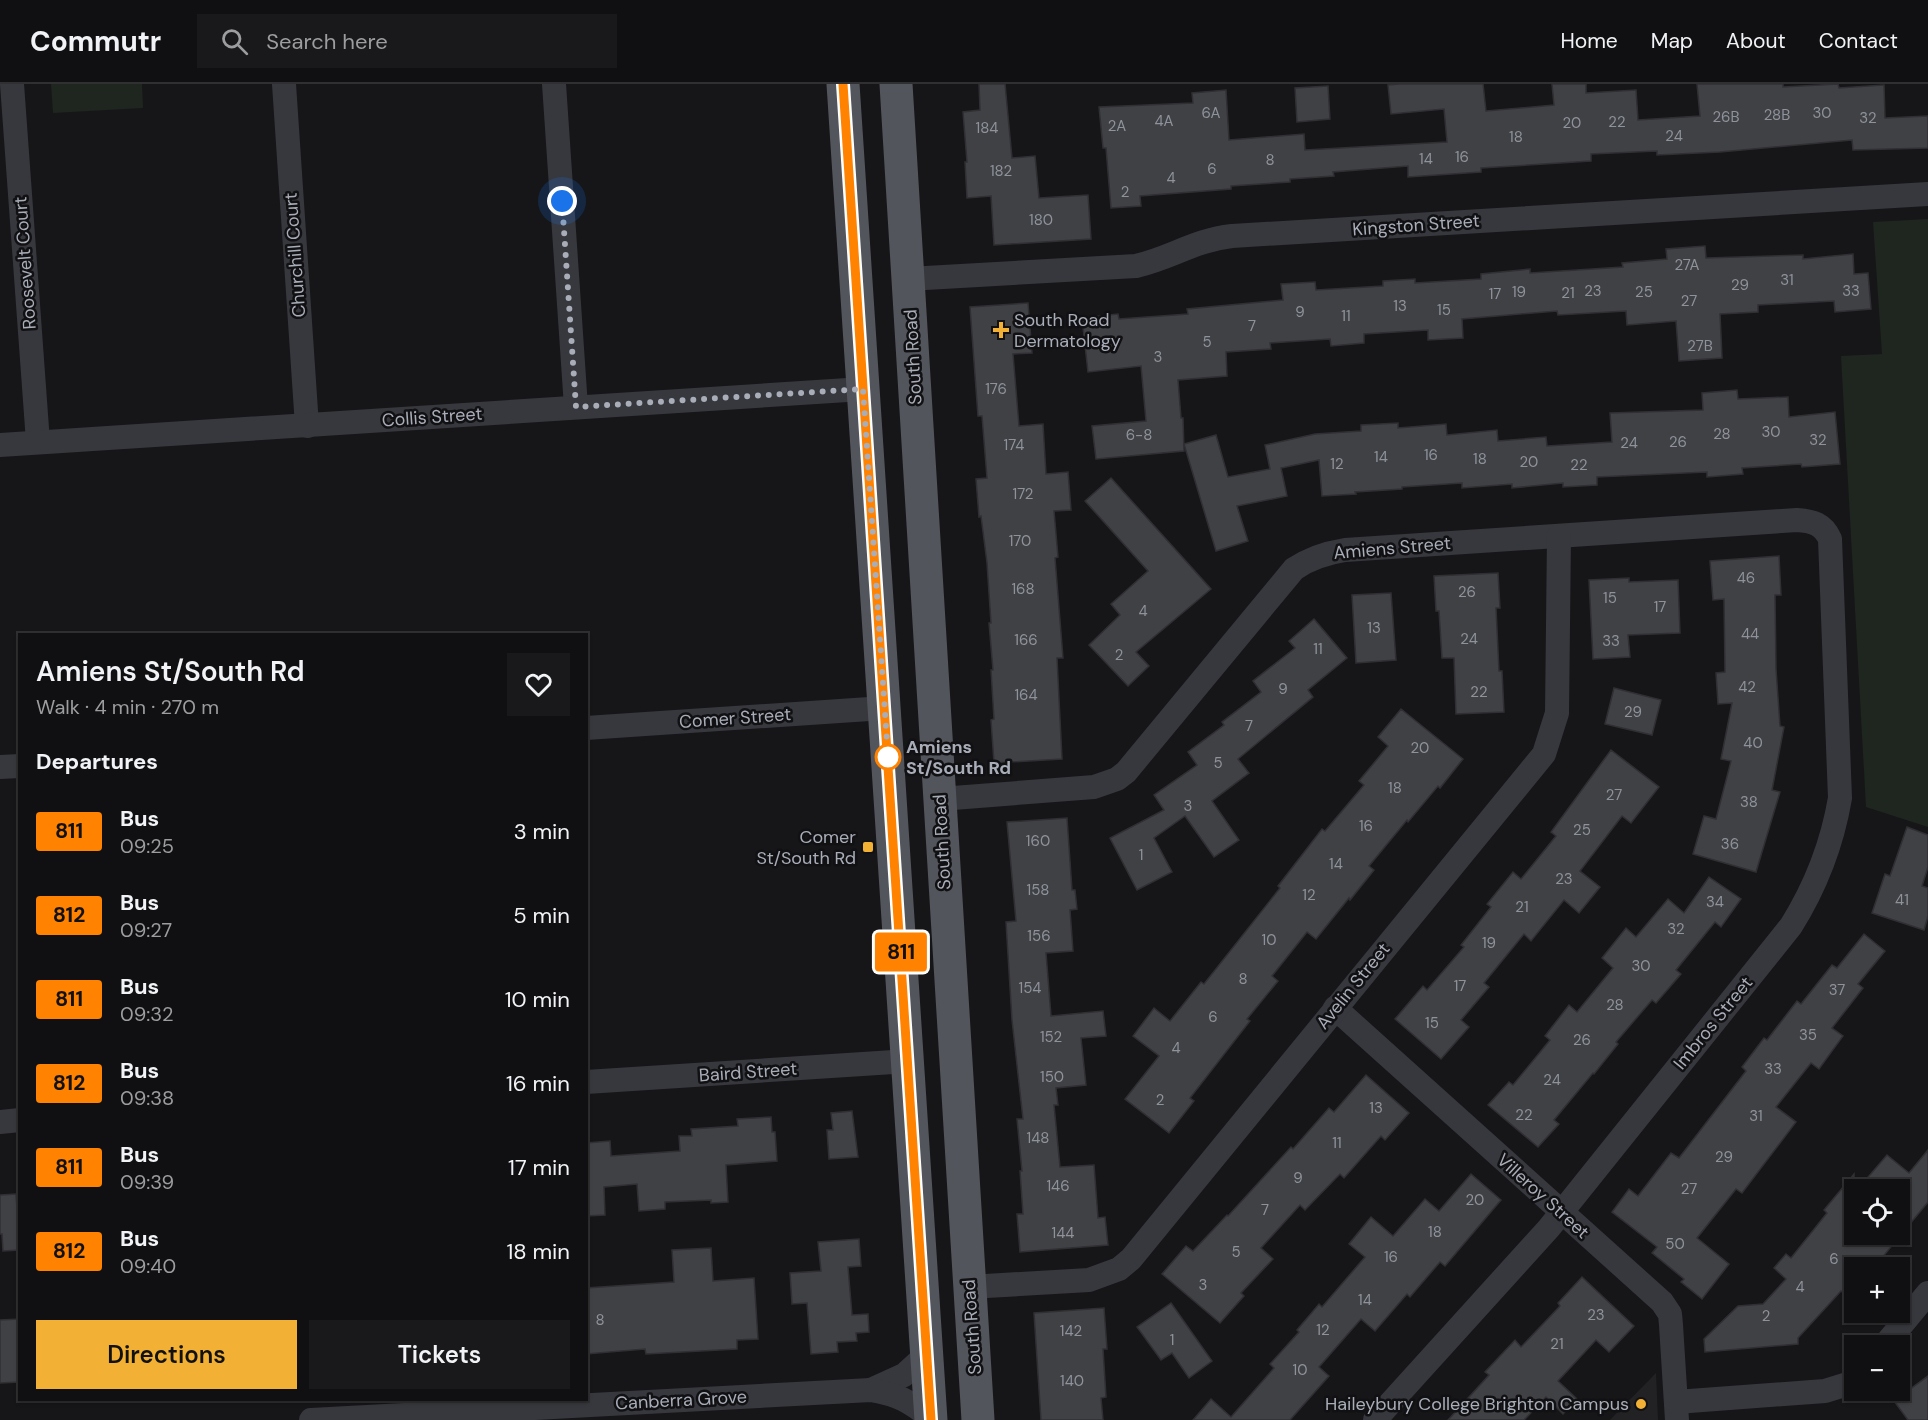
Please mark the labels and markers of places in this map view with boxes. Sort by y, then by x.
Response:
place label: South Road Dermatology [1014,308,1121,353]
marker: South Road Dermatology [992,321,1010,339]
place label: Amiens St/South Rd [906,735,1011,780]
marker: Amiens St/South Rd [875,744,901,770]
place label: Comer St/South Rd [756,825,856,870]
marker: Comer St/South Rd [861,840,875,854]
place label: Haileybury College Brighton Campus [1325,1392,1629,1416]
marker: Haileybury College Brighton Campus [1634,1397,1648,1411]

